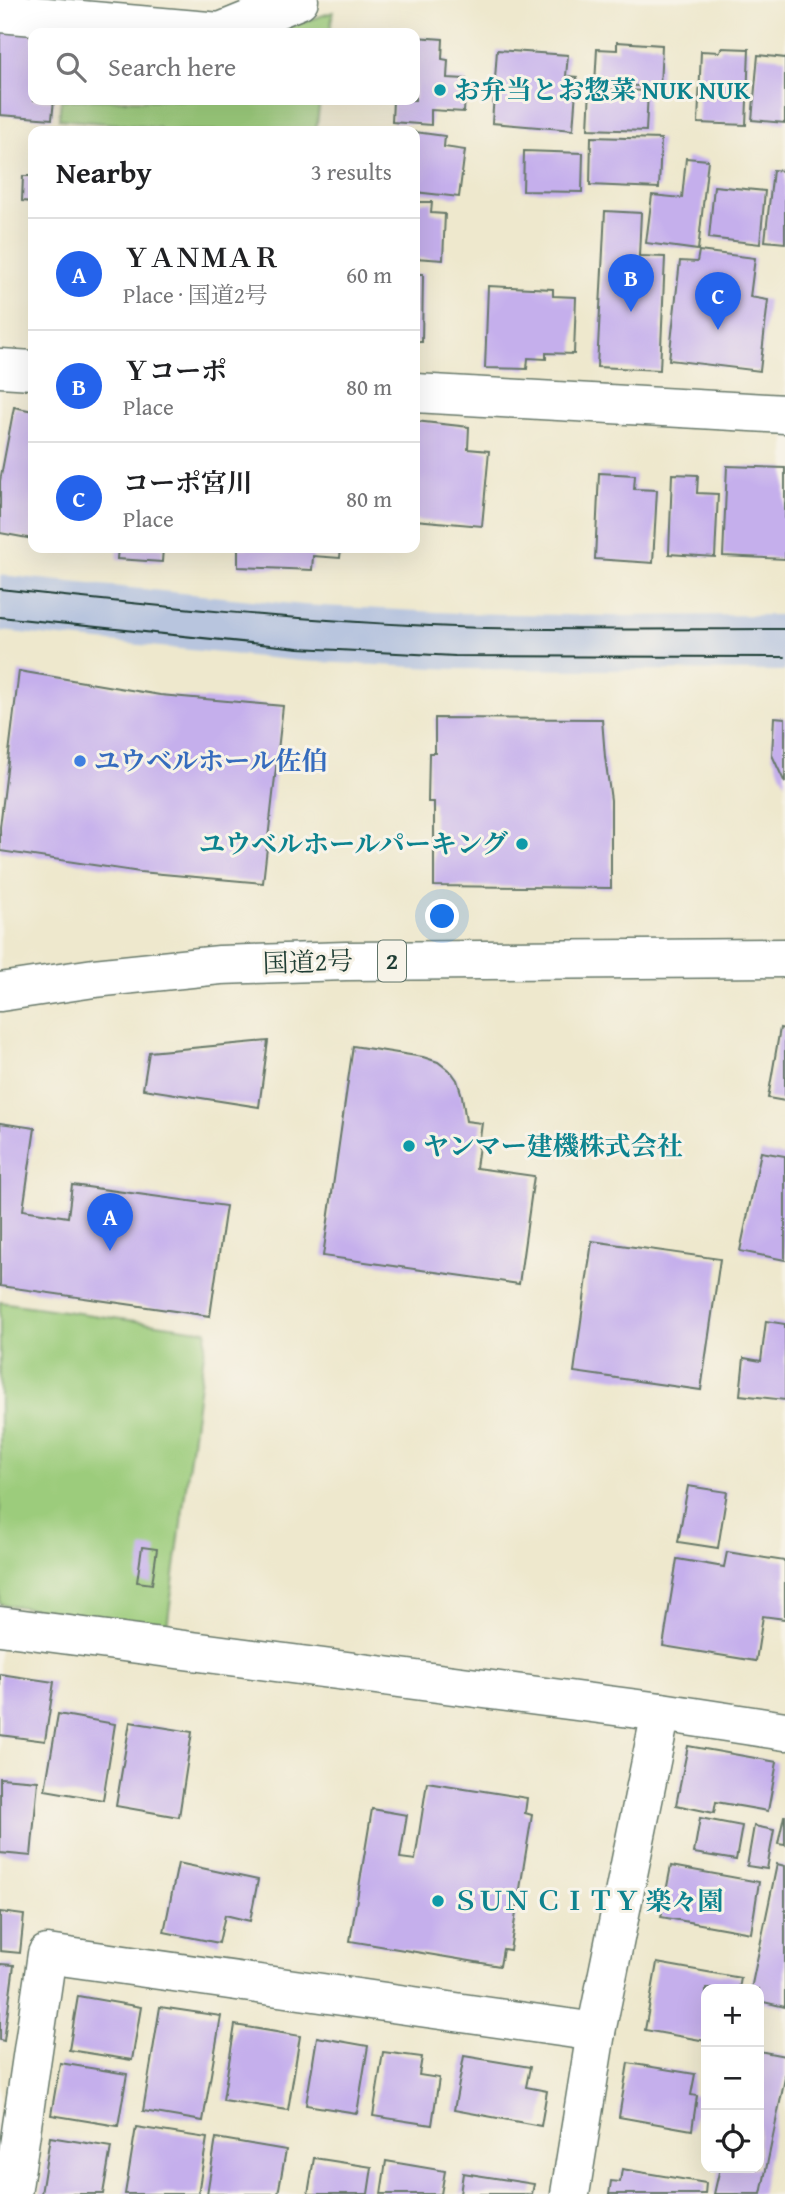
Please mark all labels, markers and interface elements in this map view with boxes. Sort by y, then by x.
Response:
search box [28,28,420,105]
text: Search here [108,47,236,86]
icon: search [52,48,90,86]
place label: お弁当とお惣菜 NUK NUK [454,70,751,109]
marker: お弁当とお惣菜 NUK NUK [432,82,448,98]
text: Nearby [56,150,152,194]
text: 3 results [311,155,392,188]
text: ＹＡＮＭＡＲ [123,238,279,277]
pin: B [608,254,654,312]
text: A [72,258,86,291]
text: 60 m [346,258,392,291]
pin: C [695,272,741,330]
text: Place · 国道2号 [123,278,268,311]
text: Ｙコーポ [123,351,227,390]
text: B [72,370,86,403]
text: 80 m [346,370,392,403]
text: Place [123,390,174,423]
text: コーポ宮川 [123,463,253,502]
text: C [72,482,86,515]
text: 80 m [346,482,392,515]
text: Place [123,502,174,535]
place label: ユウベルホール佐伯 [94,741,327,780]
marker: ユウベルホール佐伯 [72,753,88,769]
place label: ユウベルホールパーキング [199,824,508,863]
marker: ユウベルホールパーキング [514,836,530,852]
your location [425,899,459,933]
street label: 国道2号 [262,940,354,983]
road number: 2 [378,940,406,981]
place label: ヤンマー建機株式会社 [423,1126,683,1165]
marker: ヤンマー建機株式会社 [401,1138,417,1154]
pin: A [87,1193,133,1251]
place label: ＳＵＮ ＣＩＴＹ 楽々園 [452,1881,723,1920]
marker: ＳＵＮ ＣＩＴＹ 楽々園 [430,1893,446,1909]
map controls [701,1984,764,2173]
button: + [701,1984,764,2047]
button: − [701,2047,764,2110]
button: locate [701,2110,764,2173]

